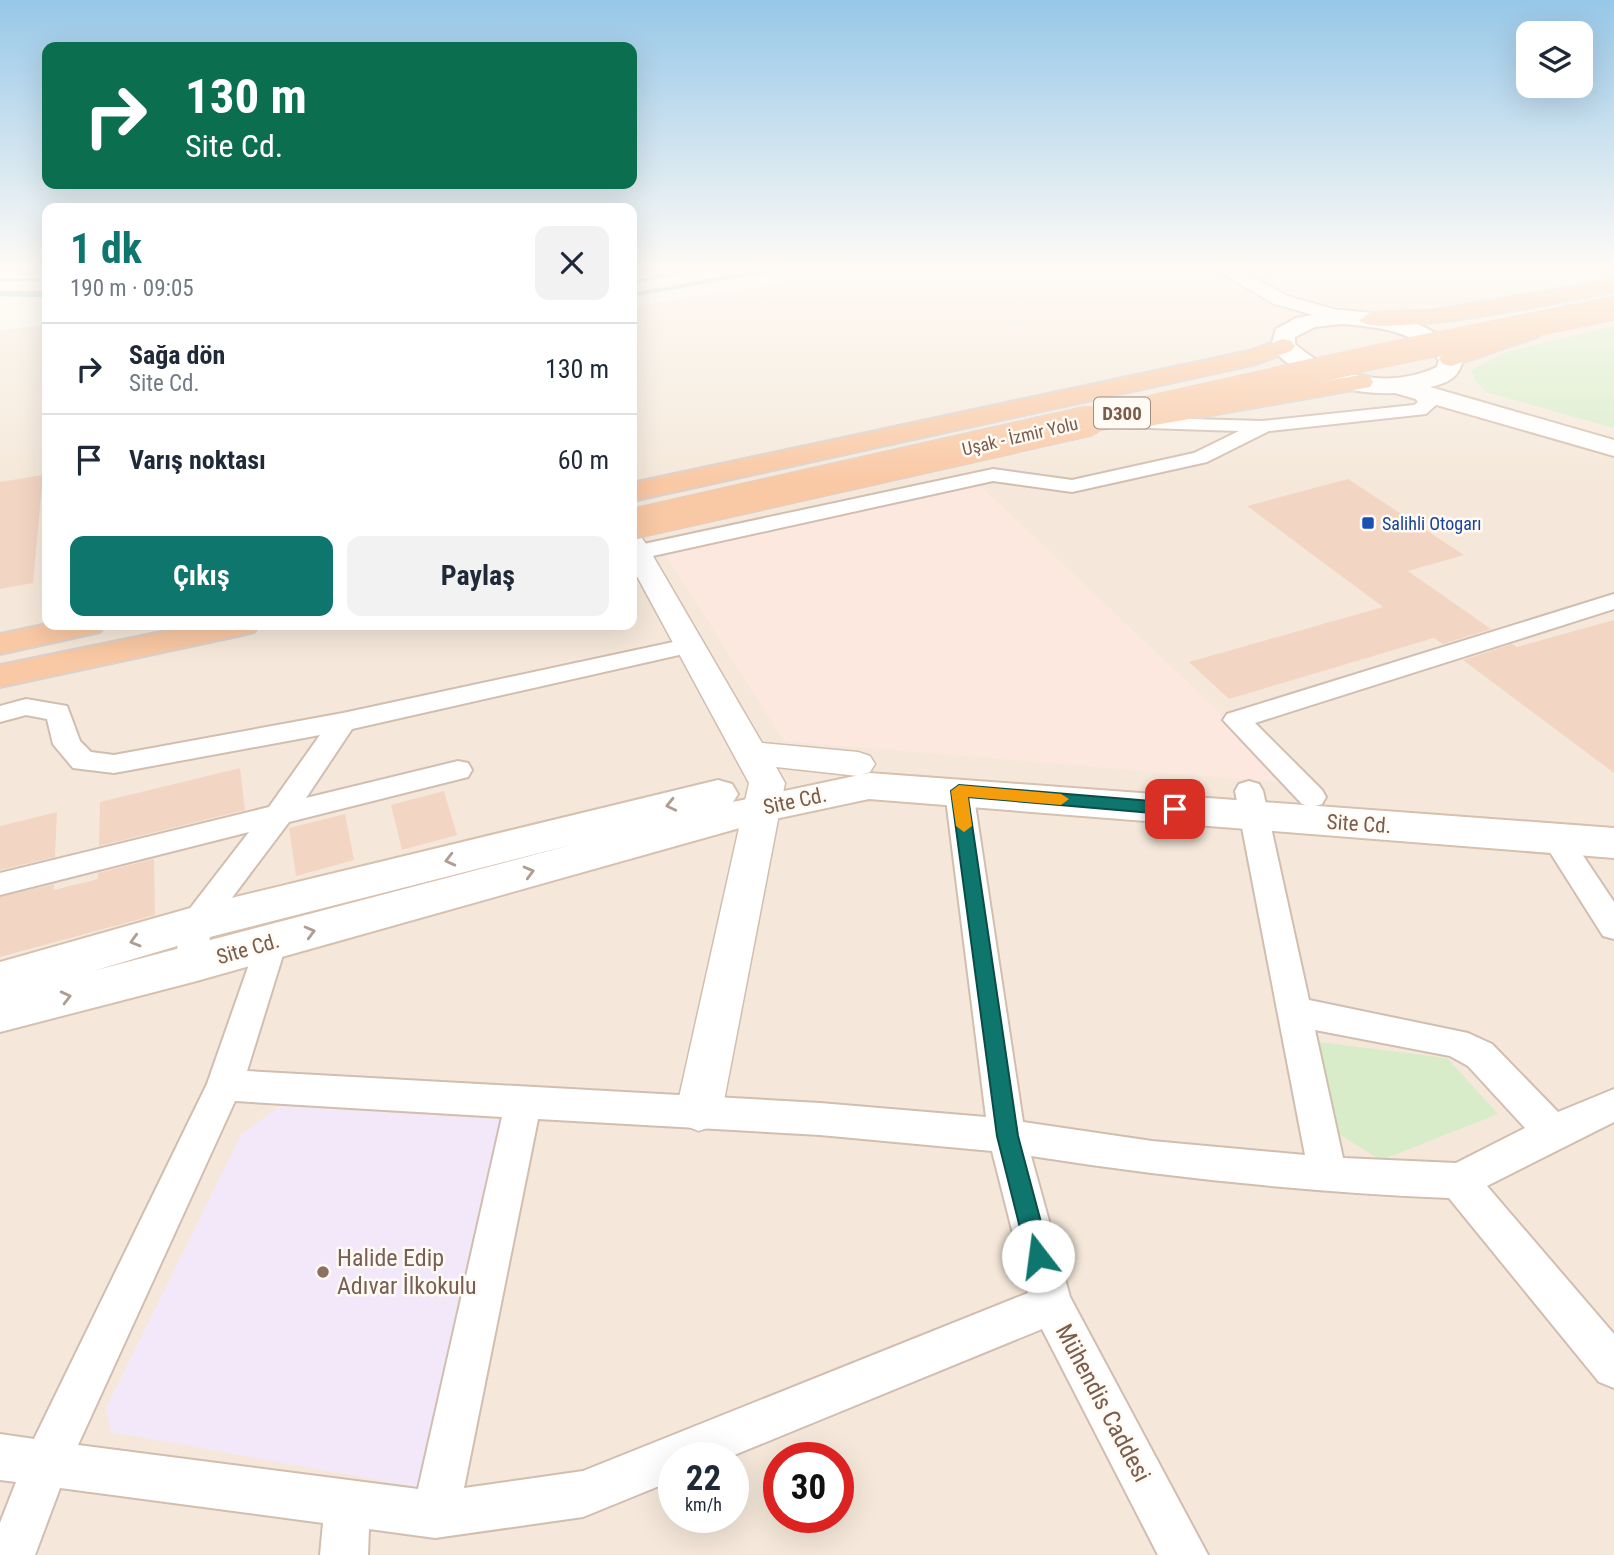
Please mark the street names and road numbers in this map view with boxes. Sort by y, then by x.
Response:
road number: D300 [1094,398,1150,428]
street label: Uşak - İzmir Yolu [960,412,1080,460]
street label: Site Cd. [761,783,829,819]
street label: Site Cd. [1326,810,1392,838]
street label: Site Cd. [214,929,282,969]
street label: Mühendis Caddesi [1050,1319,1156,1487]

